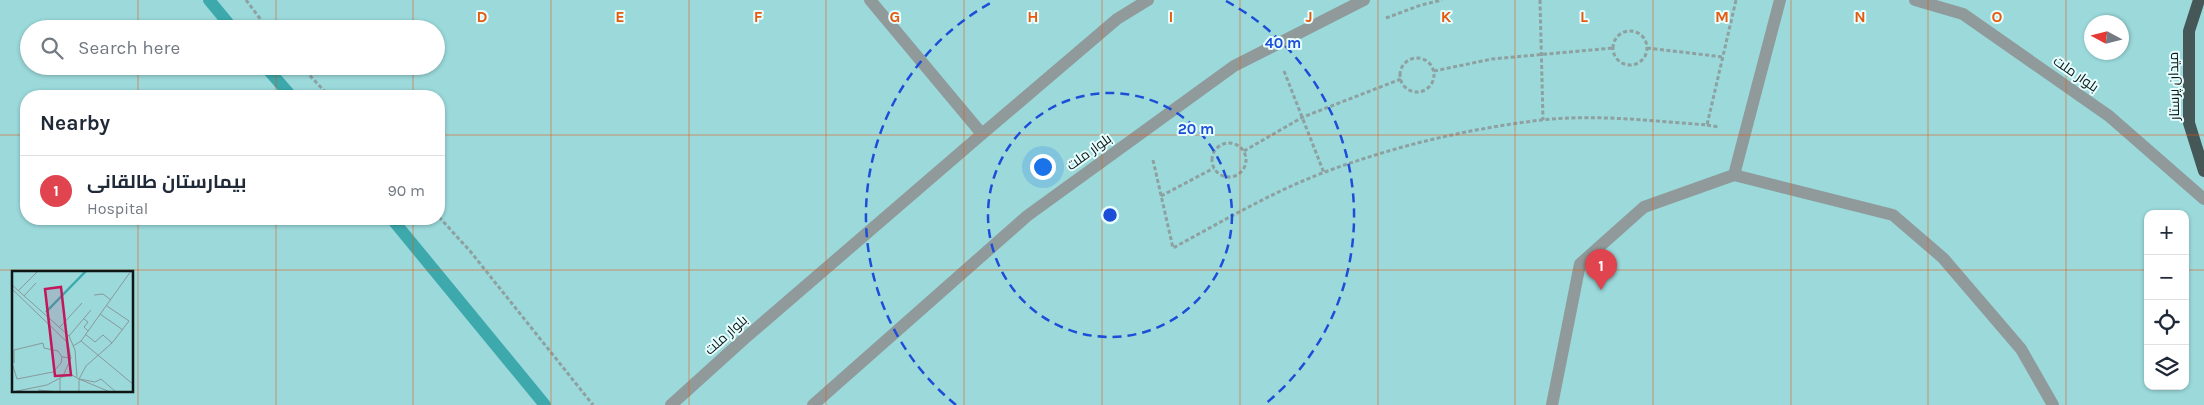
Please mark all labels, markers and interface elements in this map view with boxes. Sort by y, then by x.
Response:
text: D [477,7,488,26]
text: E [615,7,625,26]
text: F [754,7,763,26]
text: G [890,7,900,26]
text: H [1027,7,1039,26]
text: I [1169,7,1173,26]
text: J [1305,7,1313,26]
text: K [1441,7,1452,26]
text: L [1580,7,1588,26]
text: M [1715,7,1729,26]
text: N [1854,7,1866,26]
text: O [1992,7,2003,26]
north arrow [2084,15,2129,60]
search box [20,20,445,75]
icon: search [38,34,66,62]
text: 40 m [1265,34,1301,52]
text: Search here [78,37,180,59]
street label: بلوار ملت [2050,52,2102,96]
street label: میدان پرستار [2165,52,2184,121]
text: Nearby [40,111,110,135]
text: 20 m [1178,120,1214,138]
street label: بلوار ملت [1063,130,1115,174]
your location [1030,154,1056,180]
text: بیمارستان طالقانی [87,171,246,193]
text: 1 [53,181,59,200]
text: 90 m [387,181,425,200]
text: Hospital [87,199,148,218]
centre of rings [1101,206,1119,224]
map controls [2144,210,2189,390]
button: + [2144,210,2189,255]
pin: 1 [1585,249,1617,290]
button: − [2144,255,2189,300]
inset map [12,271,134,392]
button: locate [2144,300,2189,345]
street label: بلوار ملت [701,311,751,359]
button: layers [2144,345,2189,390]

